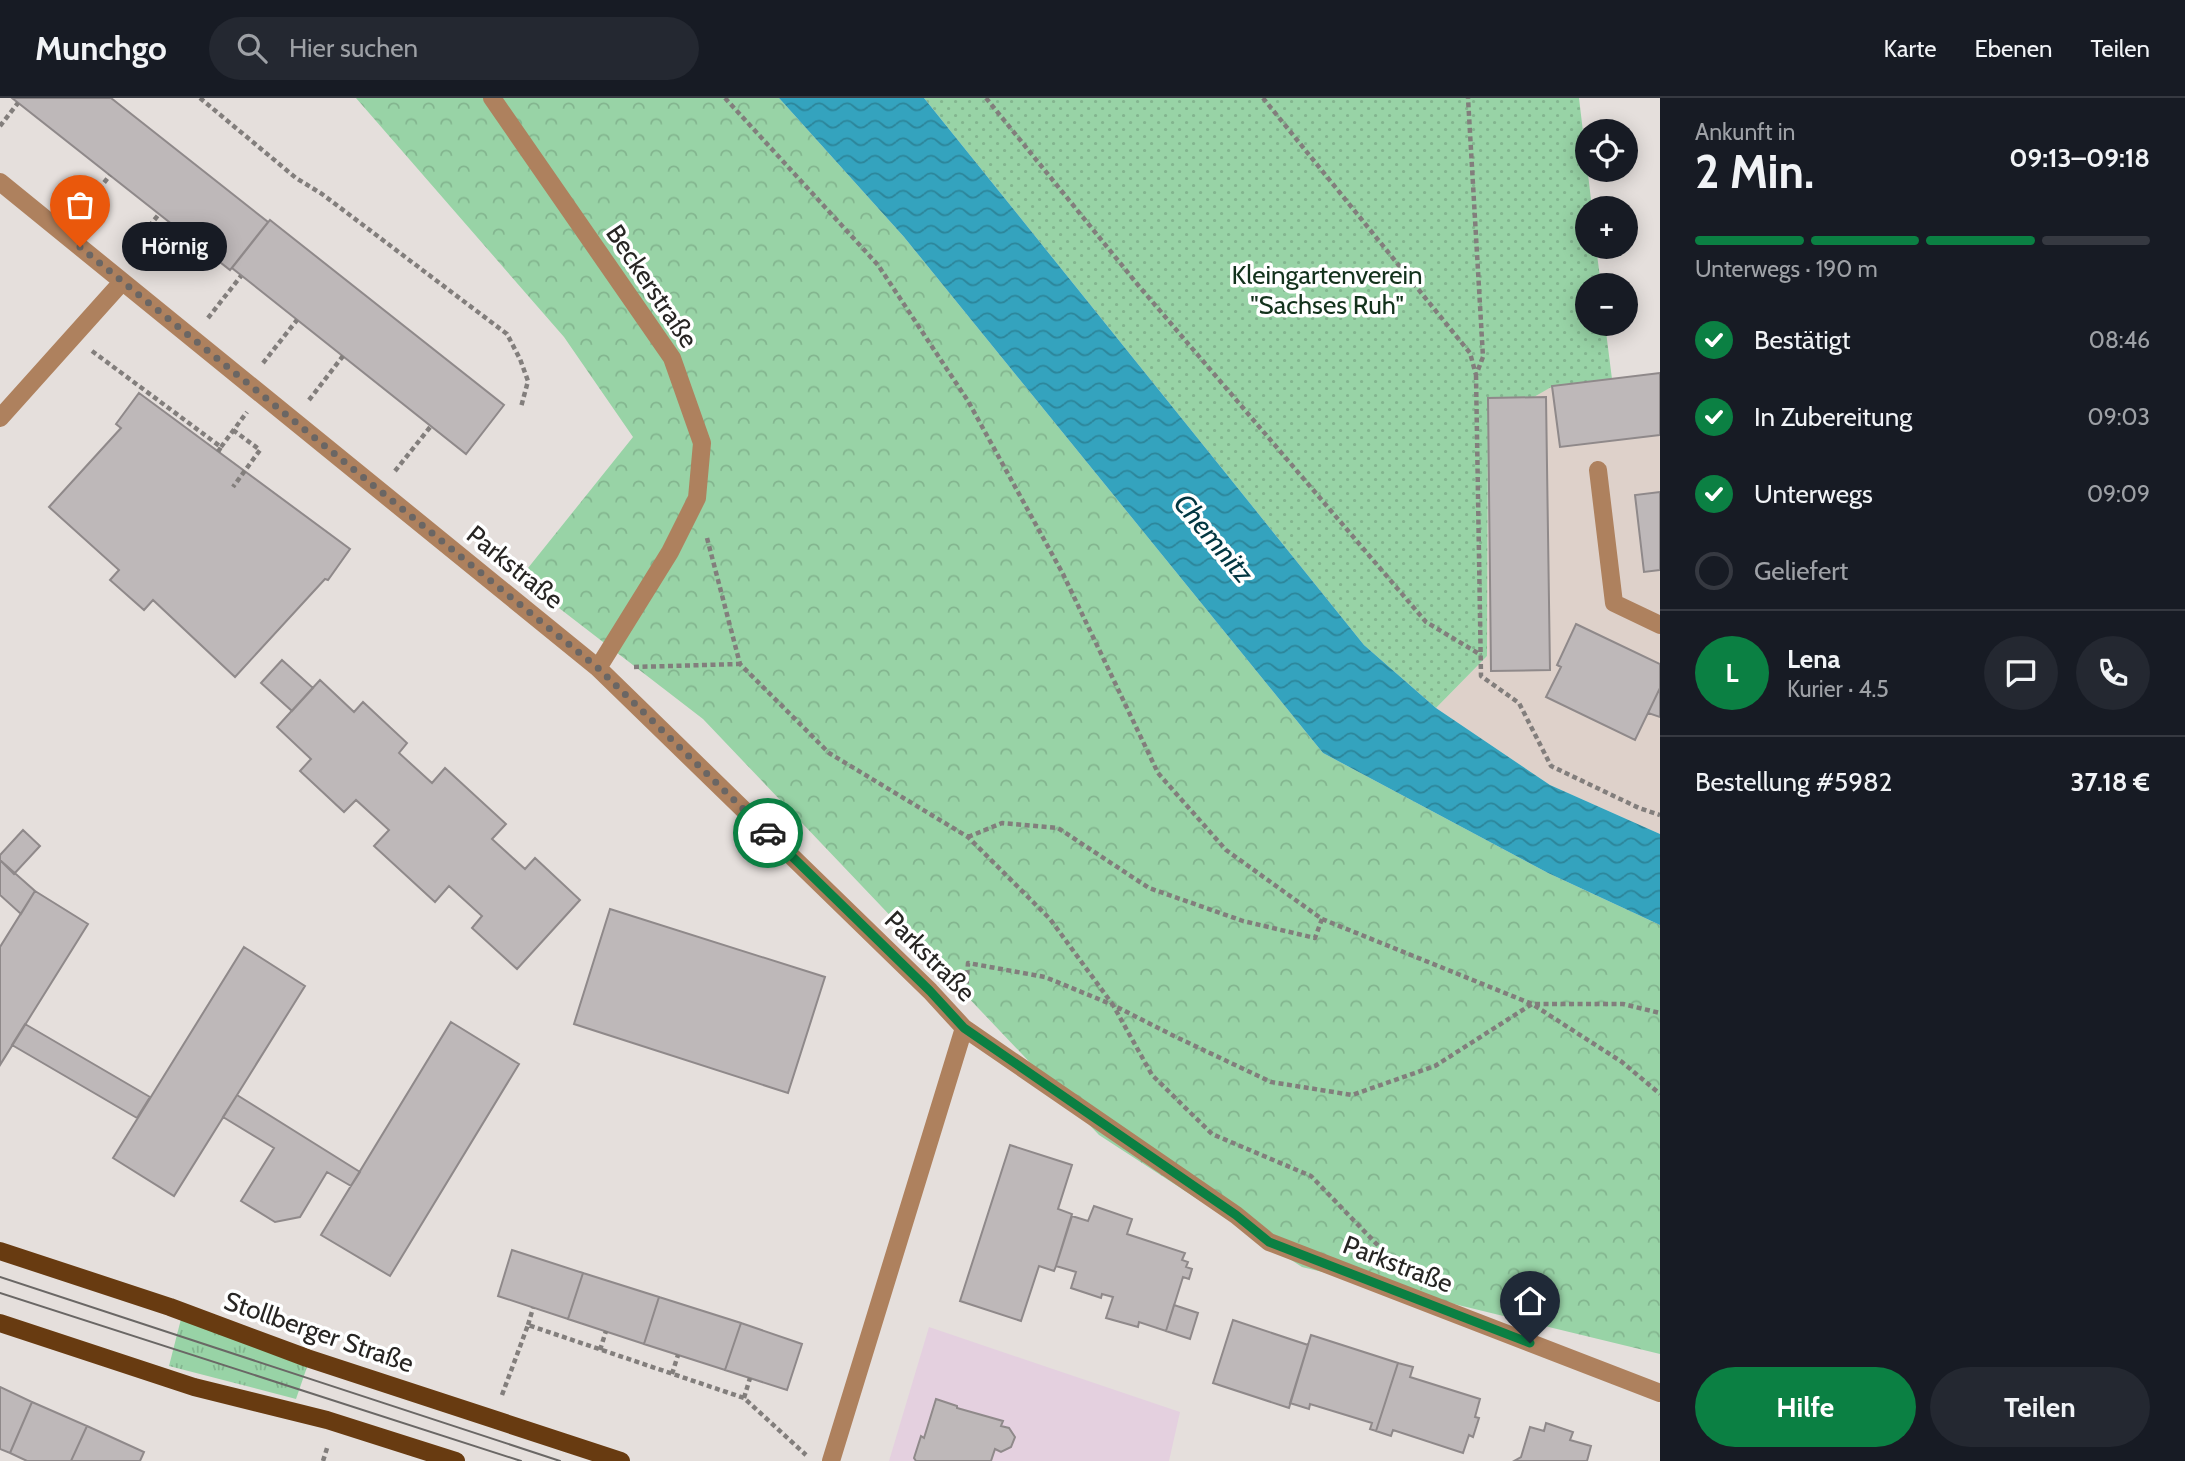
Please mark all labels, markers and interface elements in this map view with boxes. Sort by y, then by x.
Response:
search box [209,17,699,80]
text: Munchgo [35,28,167,68]
icon: search [233,29,271,67]
text: Hier suchen [289,32,418,64]
text: Karte [1883,34,1936,63]
text: Ebenen [1974,34,2052,63]
text: Teilen [2090,34,2150,63]
text: Ankunft in [1695,118,1795,146]
map controls [1575,119,1638,336]
button: locate [1575,119,1638,182]
text: 09:13–09:18 [2009,142,2150,174]
text: 2 Min. [1695,144,1814,200]
pin [50,175,110,247]
icon: bag [61,186,99,224]
button: + [1575,196,1638,259]
street label: Beckerstraße [599,218,705,354]
callout: Hörnig [122,222,227,272]
text: Hörnig [141,232,208,260]
text: Unterwegs · 190 m [1695,255,1878,283]
park label: Kleingartenverein "Sachses Ruh" [1232,259,1423,321]
button: − [1575,273,1638,336]
icon: check [1695,321,1733,359]
text: Bestätigt [1754,324,1851,356]
text: 08:46 [2089,326,2150,354]
icon: check [1695,398,1733,436]
text: In Zubereitung [1754,401,1912,433]
text: 09:03 [2088,403,2150,431]
icon: check [1695,475,1733,513]
text: Unterwegs [1754,478,1873,510]
text: 09:09 [2087,480,2150,508]
water label: Chemnitz [1167,486,1262,590]
street label: Parkstraße [460,518,570,616]
text: Geliefert [1754,555,1848,587]
button: chat [1984,636,2058,710]
button: phone [2076,636,2150,710]
text: Lena [1787,643,1841,675]
text: L [1725,657,1739,689]
text: Kurier · 4.5 [1787,675,1889,703]
text: Bestellung #5982 [1695,766,1892,798]
text: 37.18 € [2071,766,2150,798]
courier [733,798,803,868]
icon: car [749,814,787,852]
street label: Parkstraße [878,904,982,1008]
street label: Parkstraße [1339,1228,1457,1300]
pin [1500,1271,1560,1343]
icon: home [1511,1282,1549,1320]
street label: Stollberger Straße [220,1285,418,1379]
button: Hilfe [1695,1367,1916,1447]
button: Teilen [1930,1367,2150,1447]

